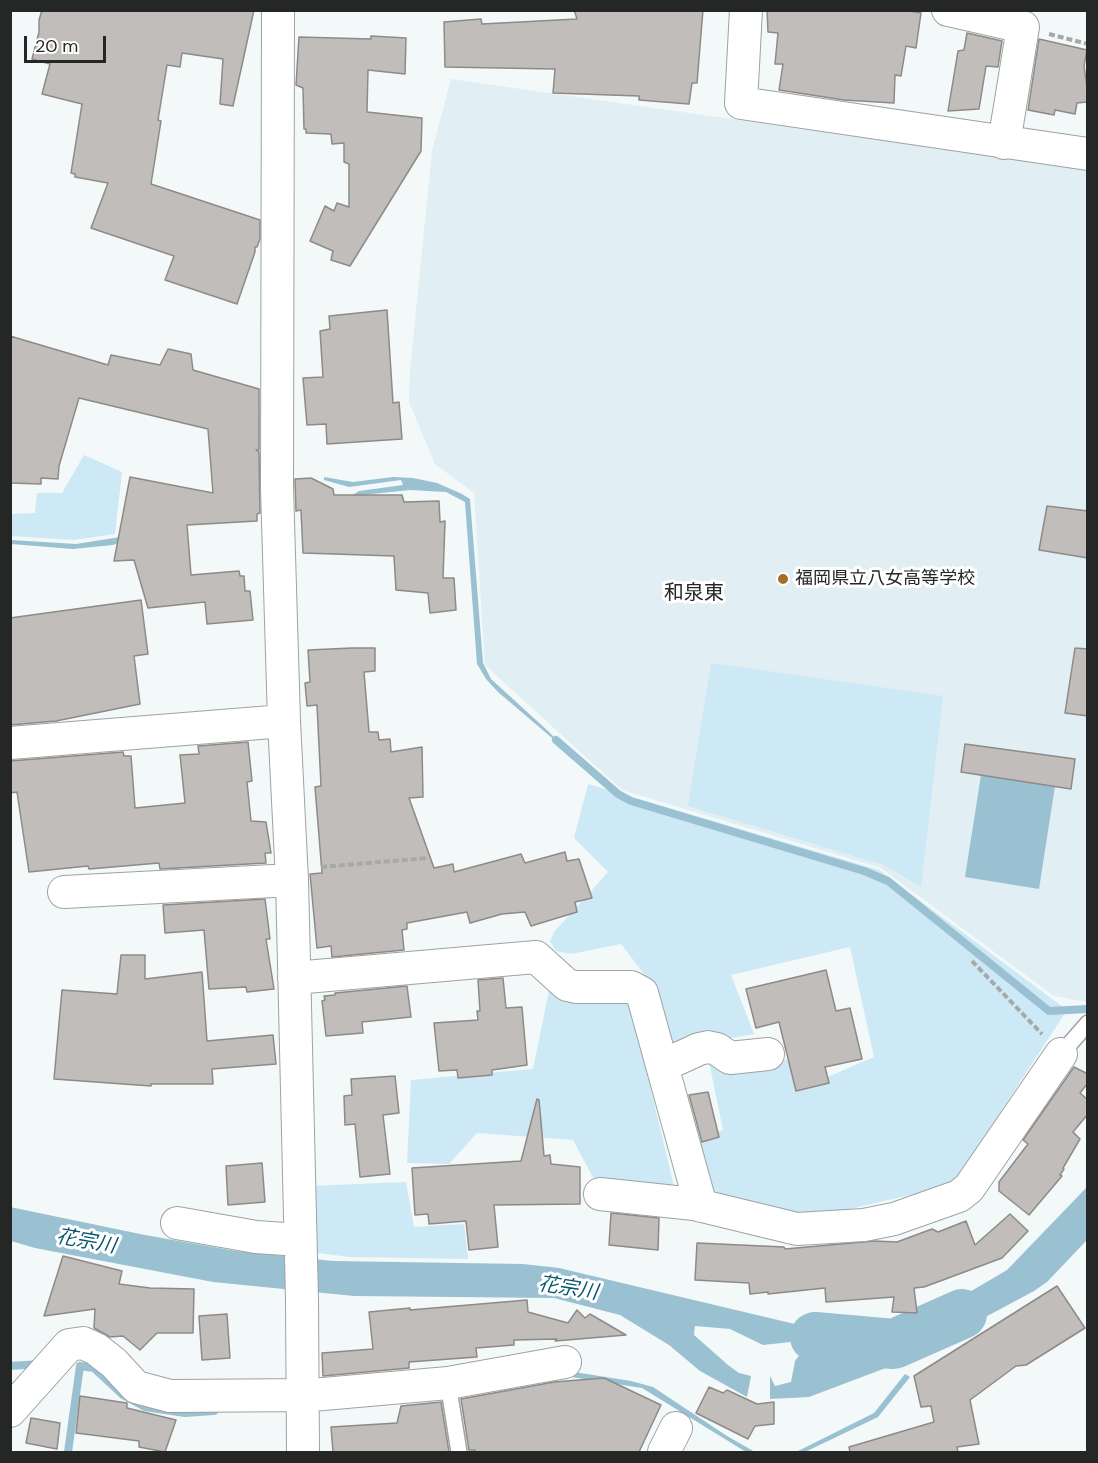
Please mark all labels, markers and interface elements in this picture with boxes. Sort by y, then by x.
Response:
scale bar [27,24,110,62]
text: 20 m [35,34,78,58]
place label: 福岡県立八女高等学校 [795,568,975,590]
marker: 福岡県立八女高等学校 [776,572,790,586]
district label: 和泉東 [664,582,724,606]
water label: 花宗川 [54,1225,118,1259]
water label: 花宗川 [536,1272,600,1306]

